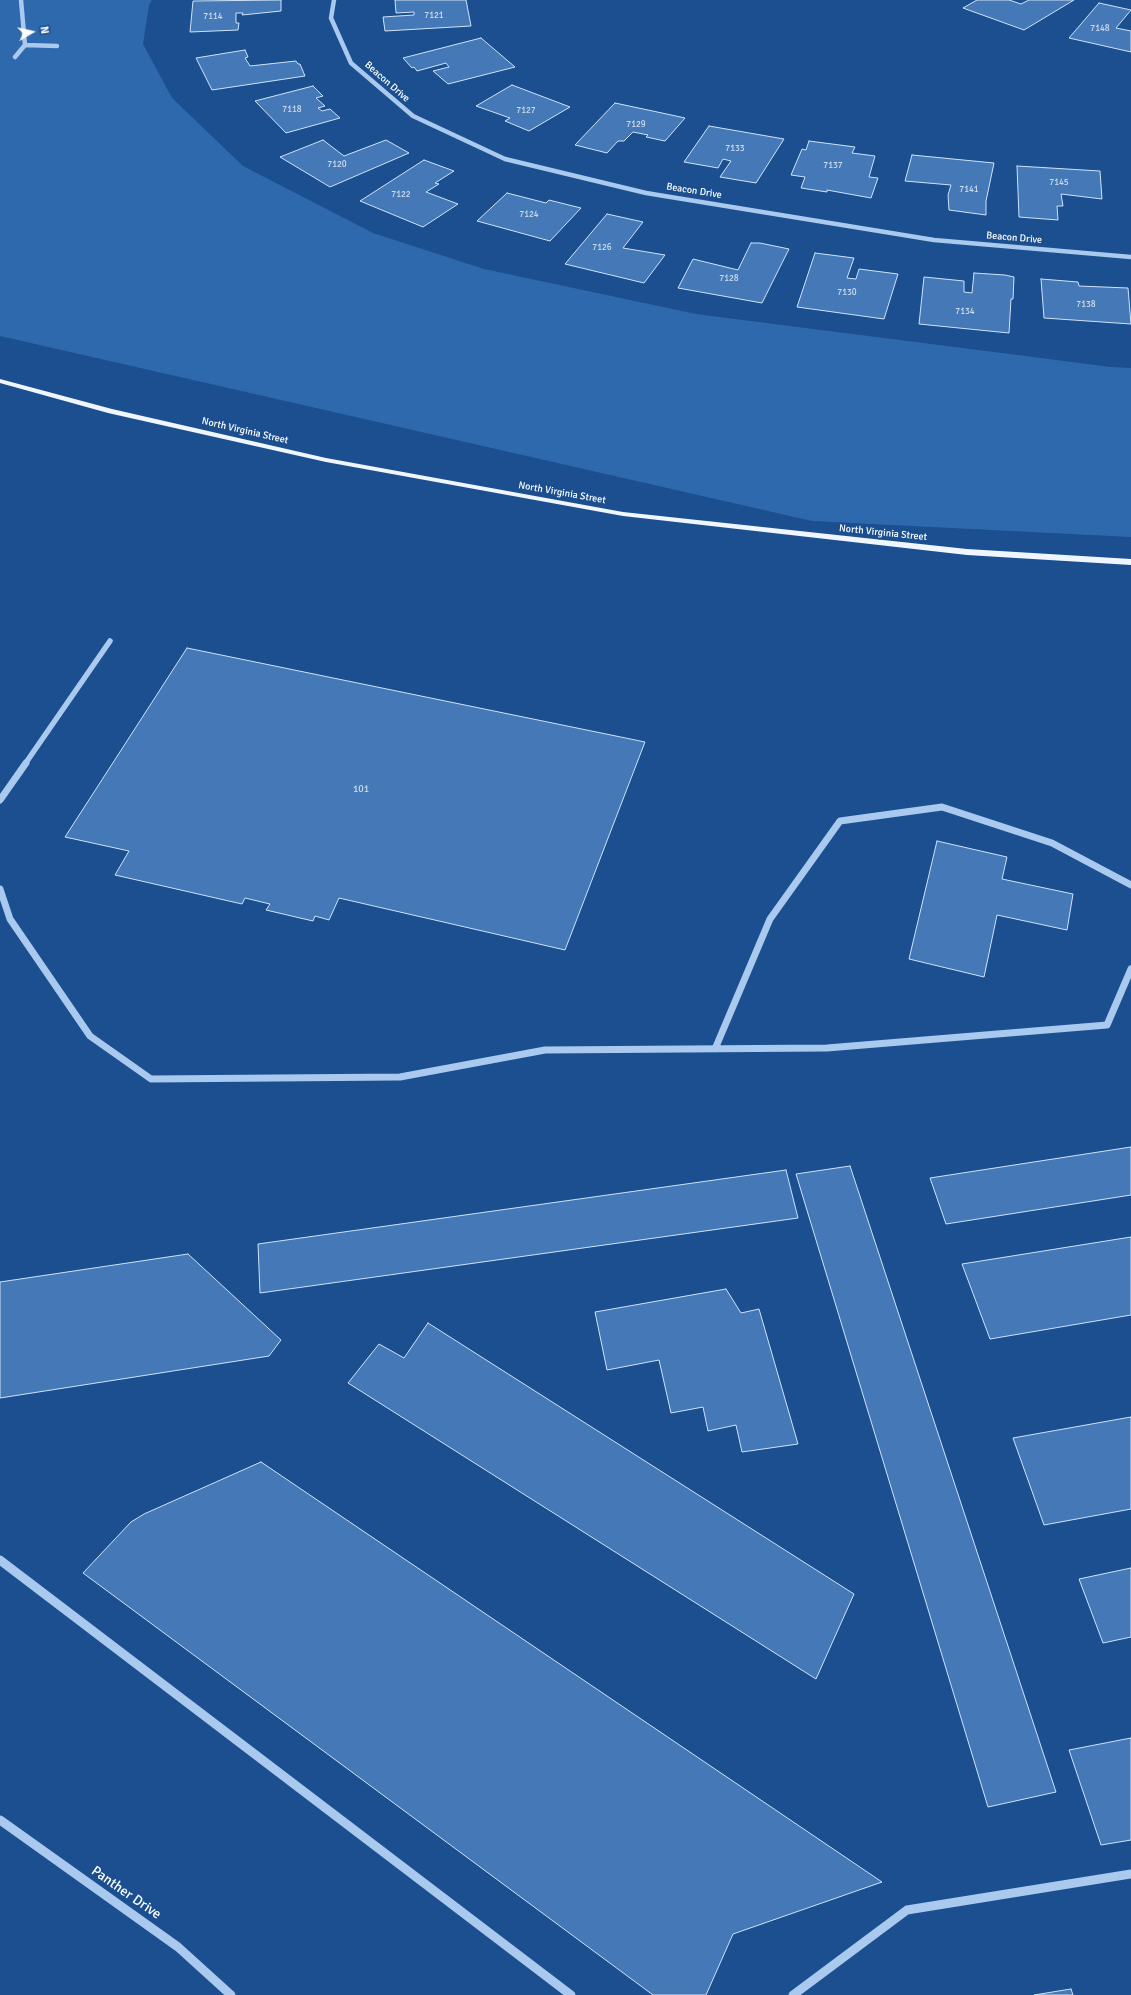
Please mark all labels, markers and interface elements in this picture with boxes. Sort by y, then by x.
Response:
house number: 7121 [424,11,444,21]
north arrow [12,12,52,52]
house number: 7114 [203,12,223,22]
house number: 7148 [1090,24,1110,34]
text: N [37,25,51,35]
street label: Beacon Drive [362,59,412,105]
house number: 7118 [282,105,302,115]
house number: 7127 [516,106,536,116]
house number: 7129 [626,120,646,130]
house number: 7133 [725,144,745,154]
house number: 7120 [327,160,347,170]
house number: 7137 [823,161,843,171]
house number: 7145 [1049,178,1069,188]
street label: Beacon Drive [665,181,723,201]
house number: 7141 [959,185,979,195]
house number: 7122 [391,190,411,200]
house number: 7124 [519,210,539,220]
street label: Beacon Drive [986,230,1042,246]
house number: 7126 [592,243,612,253]
house number: 7128 [719,274,739,284]
house number: 7130 [837,288,857,298]
house number: 7138 [1076,300,1096,310]
house number: 7134 [955,307,975,317]
street label: North Virginia Street [201,415,289,447]
street label: North Virginia Street [517,479,607,507]
street label: North Virginia Street [838,522,928,544]
house number: 101 [353,783,369,795]
street label: Panther Drive [88,1863,164,1923]

